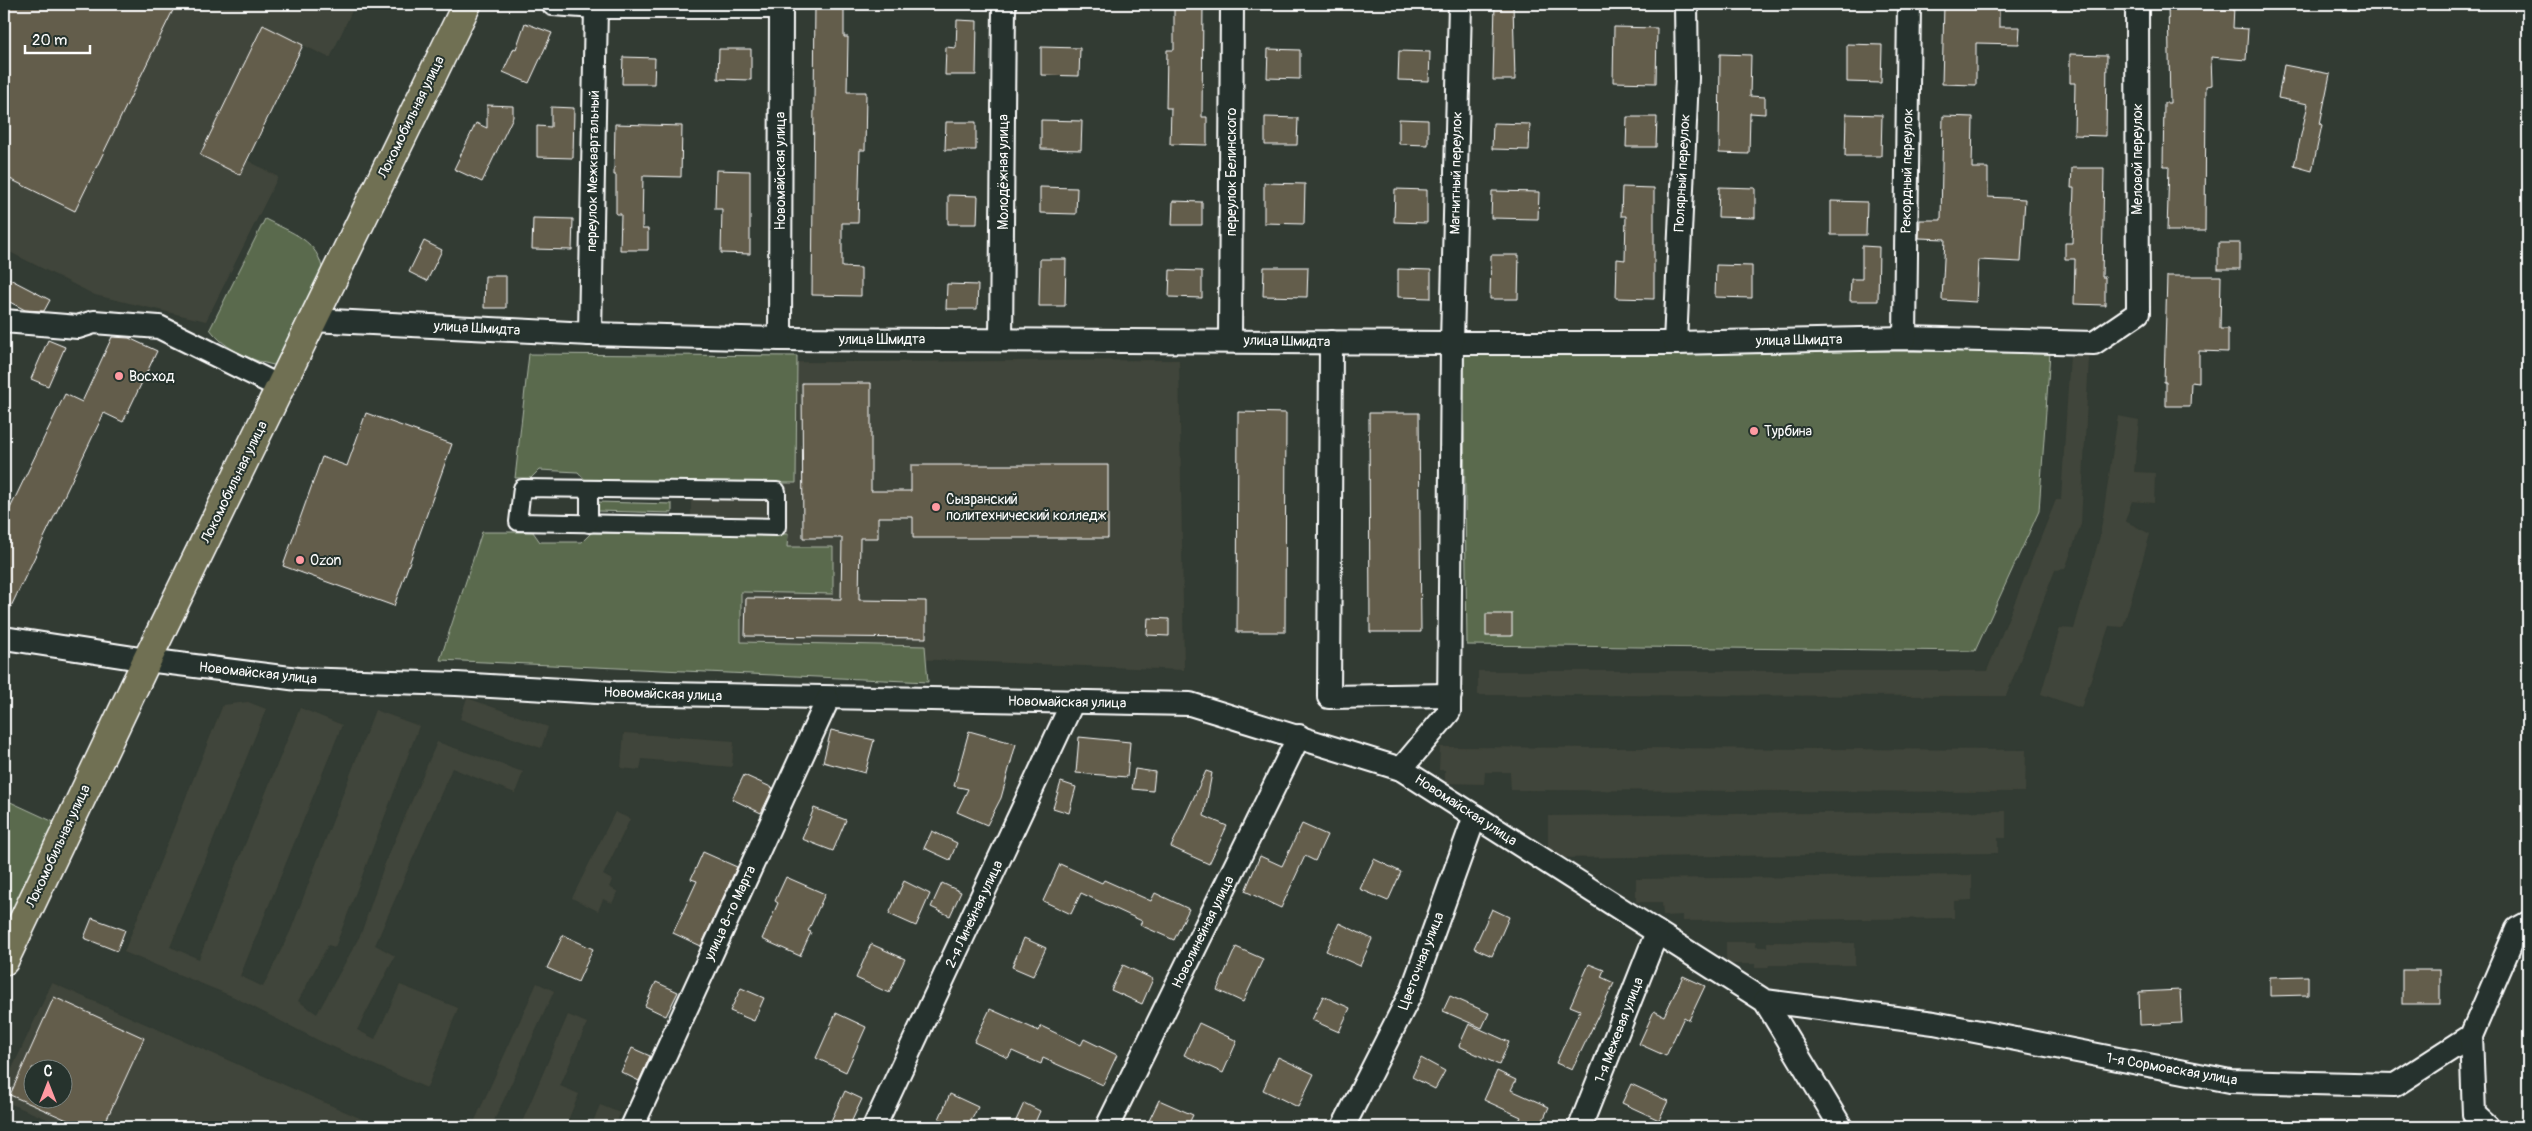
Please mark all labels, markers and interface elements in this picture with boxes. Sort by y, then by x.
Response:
scale bar [25,22,90,54]
text: 20 m [32,31,67,50]
street label: Локомобильная улица [374,53,448,182]
street label: переулок Межквартальный [583,90,603,252]
street label: Меловой переулок [2129,103,2146,215]
street label: переулок Белинского [1223,107,1240,236]
street label: Рекордный переулок [1897,108,1917,234]
street label: Магнитный переулок [1446,111,1466,235]
street label: Новомайская улица [772,112,789,230]
street label: Молодёжная улица [995,114,1012,230]
street label: Полярный переулок [1670,114,1694,232]
street label: улица Шмидта [432,317,521,339]
street label: улица Шмидта [838,331,925,348]
street label: улица Шмидта [1754,331,1843,349]
street label: улица Шмидта [1242,332,1331,350]
place label: Восход [129,368,175,385]
marker: Восход [113,370,125,382]
street label: Локомобильная улица [197,418,271,547]
place label: Турбина [1764,423,1812,440]
marker: Турбина [1748,425,1760,437]
place label: Сызранский политехнический колледж [946,491,1106,524]
marker: Сызранский политехнический колледж [930,501,942,513]
place label: Ozon [310,552,342,569]
marker: Ozon [294,554,306,566]
street label: Новомайская улица [198,658,318,688]
street label: Новомайская улица [603,683,723,705]
street label: Новомайская улица [1008,692,1126,712]
street label: Новомайская улица [1412,771,1520,849]
street label: Локомобильная улица [22,782,94,911]
street label: 2-я Линейная улица [942,858,1006,970]
street label: улица 8-го Марта [700,863,759,964]
street label: Новолинейная улица [1168,873,1238,991]
street label: Цветочная улица [1395,910,1447,1012]
street label: 1-я Межевая улица [1591,975,1647,1085]
street label: 1-я Сормовская улица [2105,1049,2239,1089]
north arrow [22,1058,72,1108]
text: С [44,1063,53,1080]

